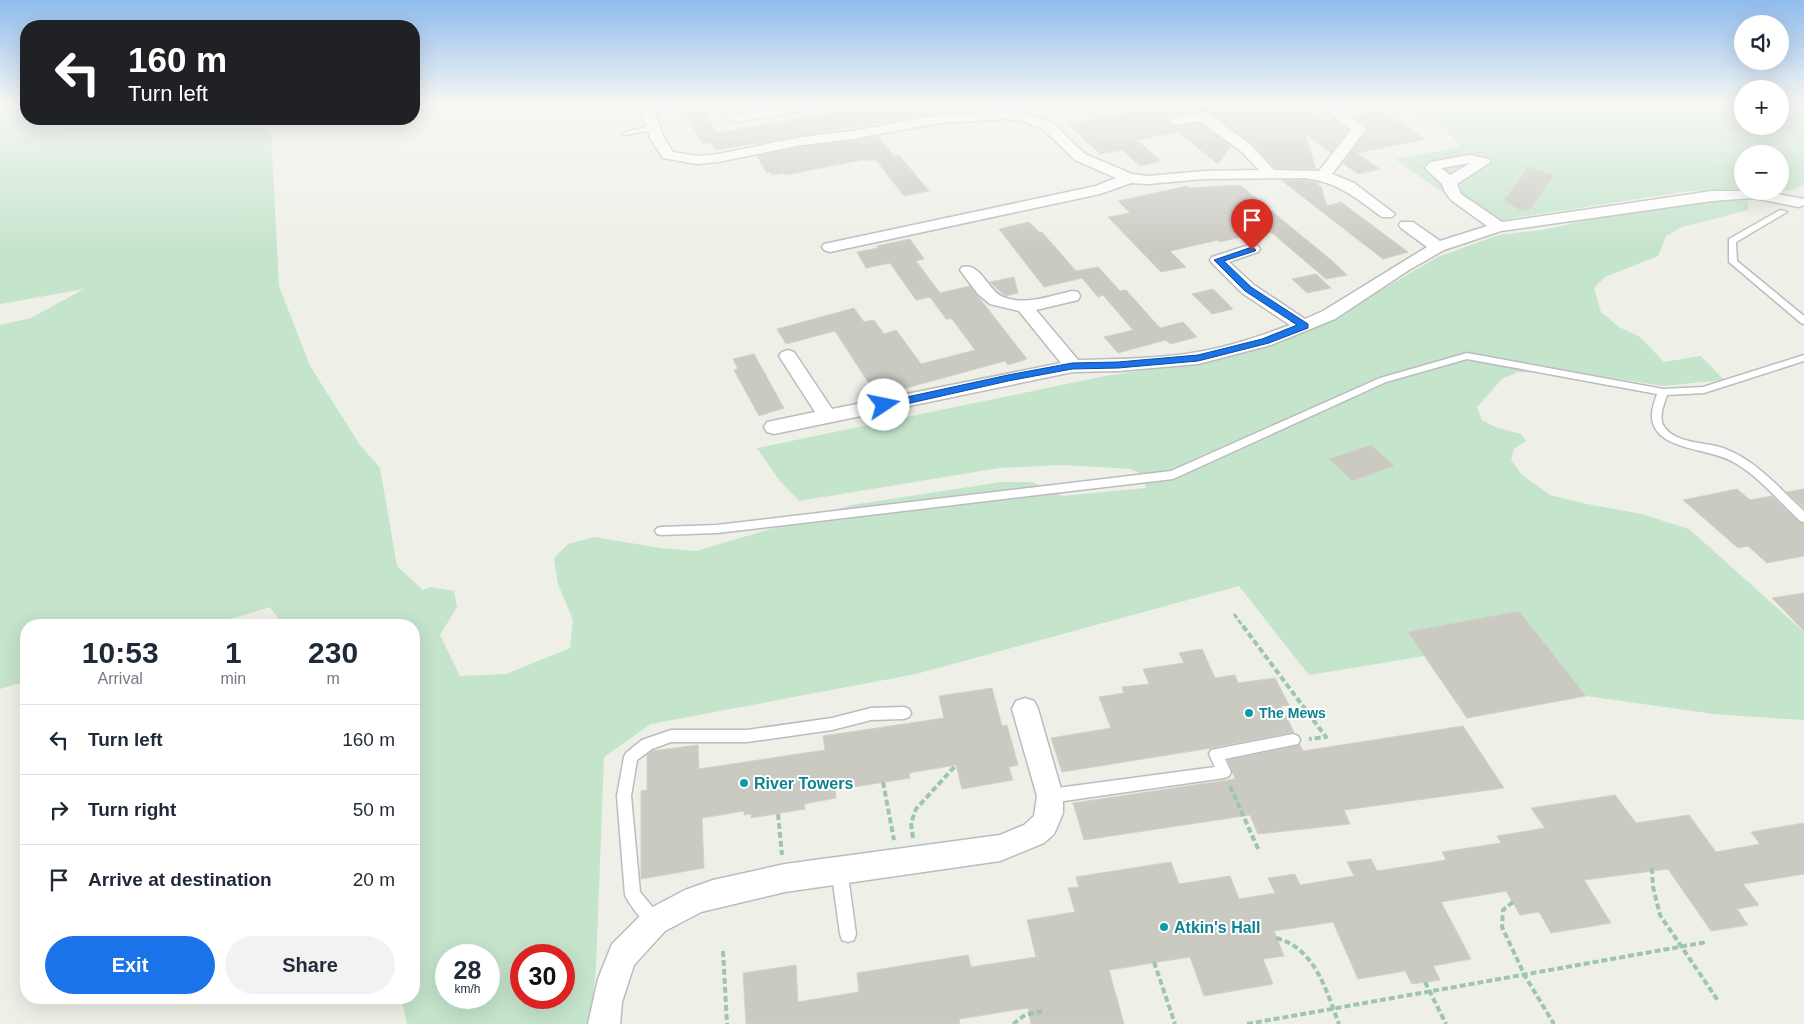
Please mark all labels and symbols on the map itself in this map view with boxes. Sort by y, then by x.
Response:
pin [1231,199,1273,250]
position arrow [857,378,909,430]
place label: The Mews [1259,705,1326,721]
marker: The Mews [1243,707,1255,719]
place label: River Towers [754,775,853,792]
marker: River Towers [738,777,750,789]
place label: Atkin's Hall [1174,919,1261,936]
marker: Atkin's Hall [1158,921,1170,933]
speed limit sign: 30 [510,944,575,1009]

